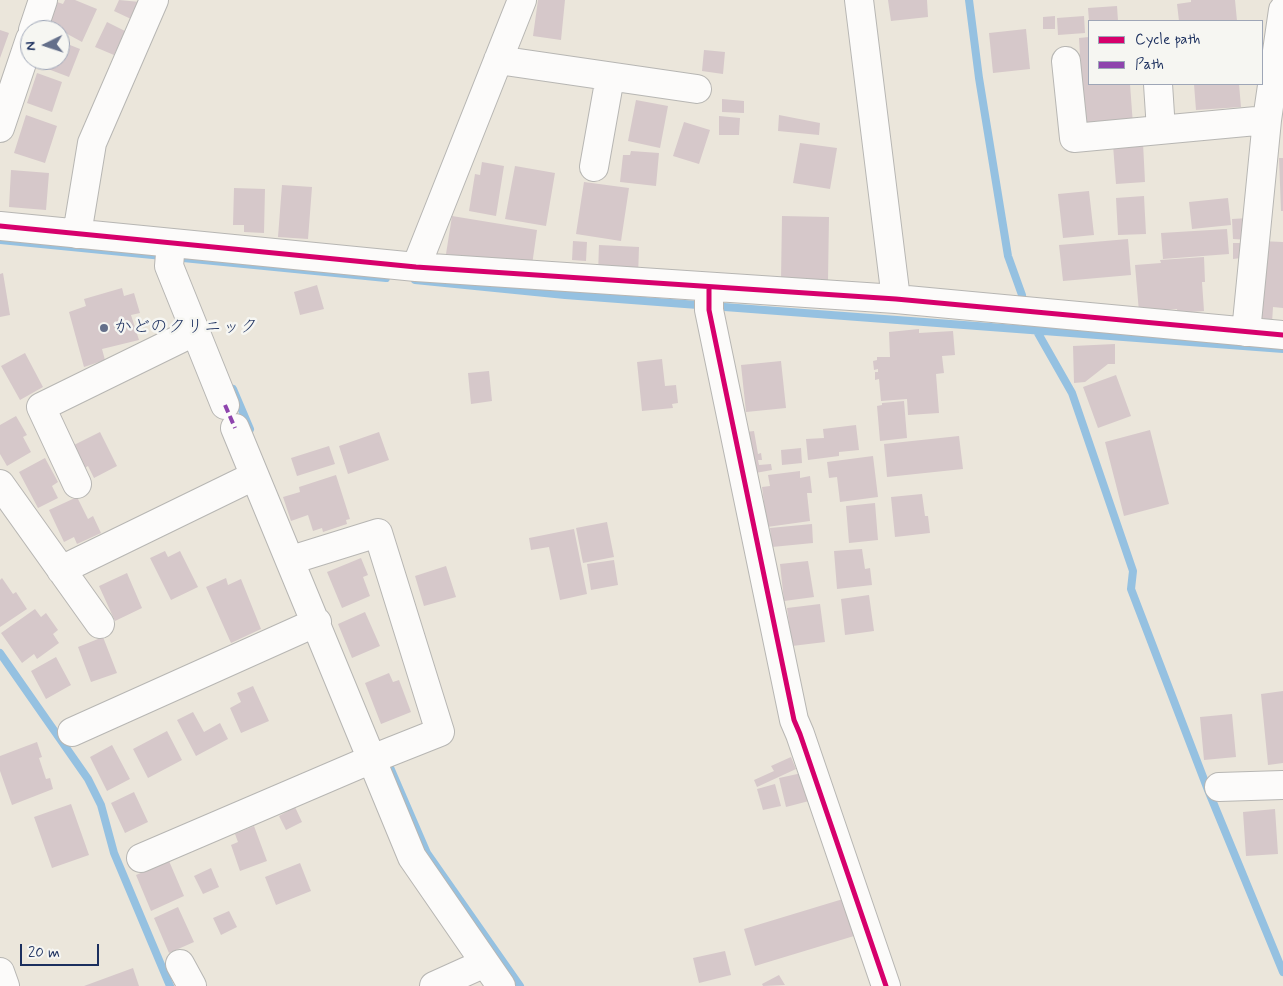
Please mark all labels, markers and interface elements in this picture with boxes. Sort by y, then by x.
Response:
north arrow [20,20,70,70]
legend [1088,20,1263,85]
text: Cycle path [1135,30,1200,50]
text: N [22,41,40,51]
text: Path [1135,55,1164,75]
place label: かどのクリニック [114,317,258,339]
marker: かどのクリニック [98,322,110,334]
scale bar [22,934,101,966]
text: 20 m [28,943,60,963]

